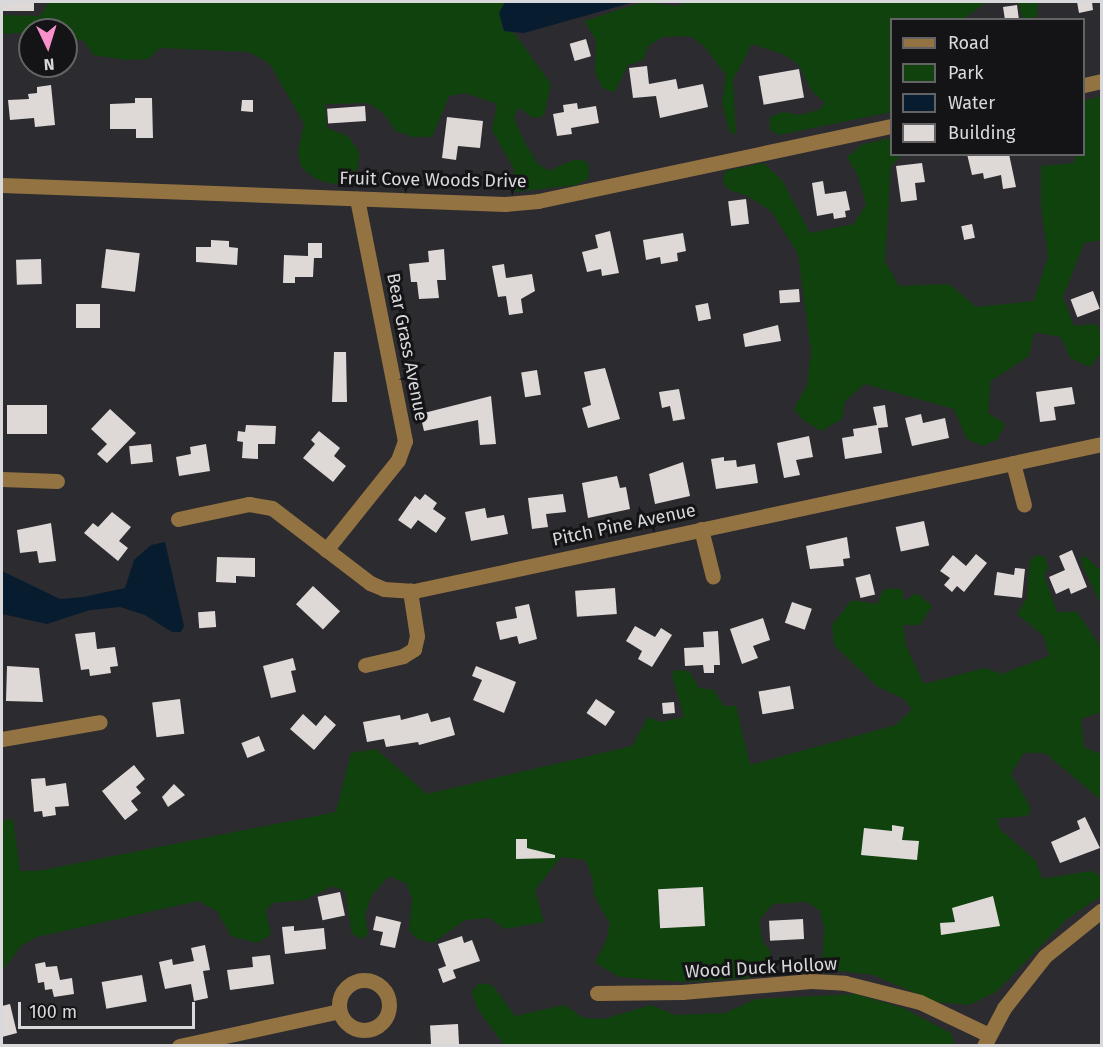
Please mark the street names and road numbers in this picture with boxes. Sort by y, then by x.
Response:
street label: Fruit Cove Woods Drive [339,168,527,192]
street label: Bear Grass Avenue [382,271,432,423]
street label: Pitch Pine Avenue [550,499,698,551]
street label: Wood Duck Hollow [684,953,838,983]

